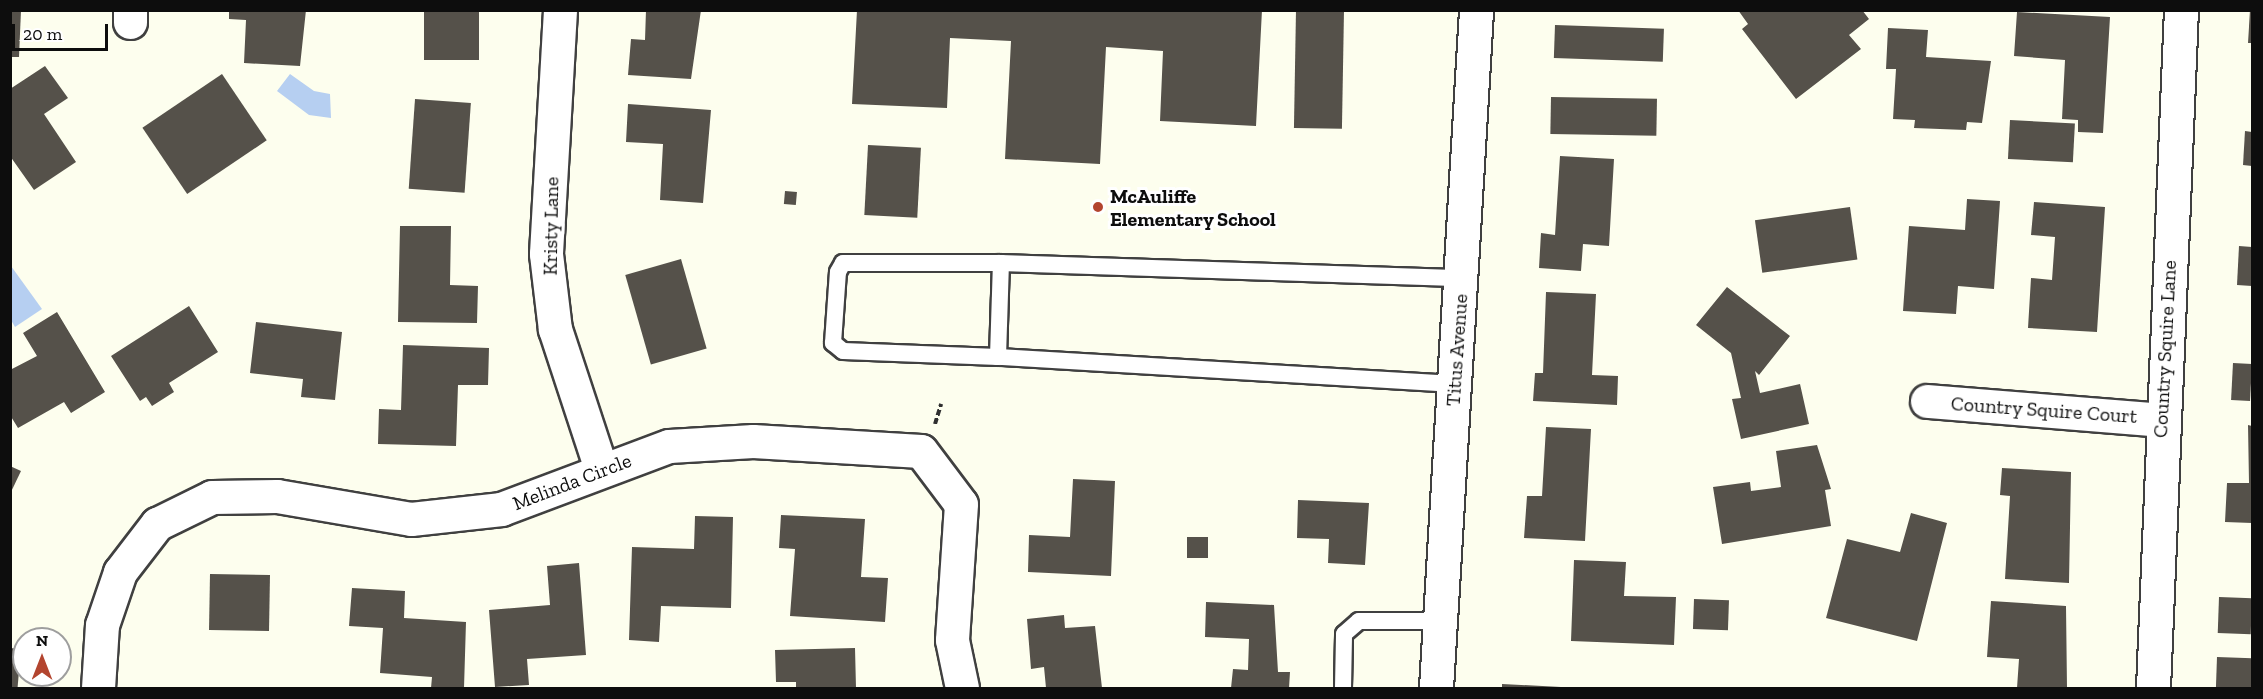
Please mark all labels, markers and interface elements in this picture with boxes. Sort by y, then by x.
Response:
scale bar [15,12,111,50]
text: 20 m [23,23,62,45]
street label: Kristy Lane [538,176,564,276]
place label: McAuliffe Elementary School [1110,184,1276,231]
marker: McAuliffe Elementary School [1091,200,1105,214]
street label: Country Squire Lane [2148,259,2182,439]
street label: Titus Avenue [1441,293,1473,407]
street label: Country Squire Court [1950,392,2138,428]
street label: Melinda Circle [509,448,635,516]
north arrow [12,627,72,687]
text: N [36,631,48,650]

